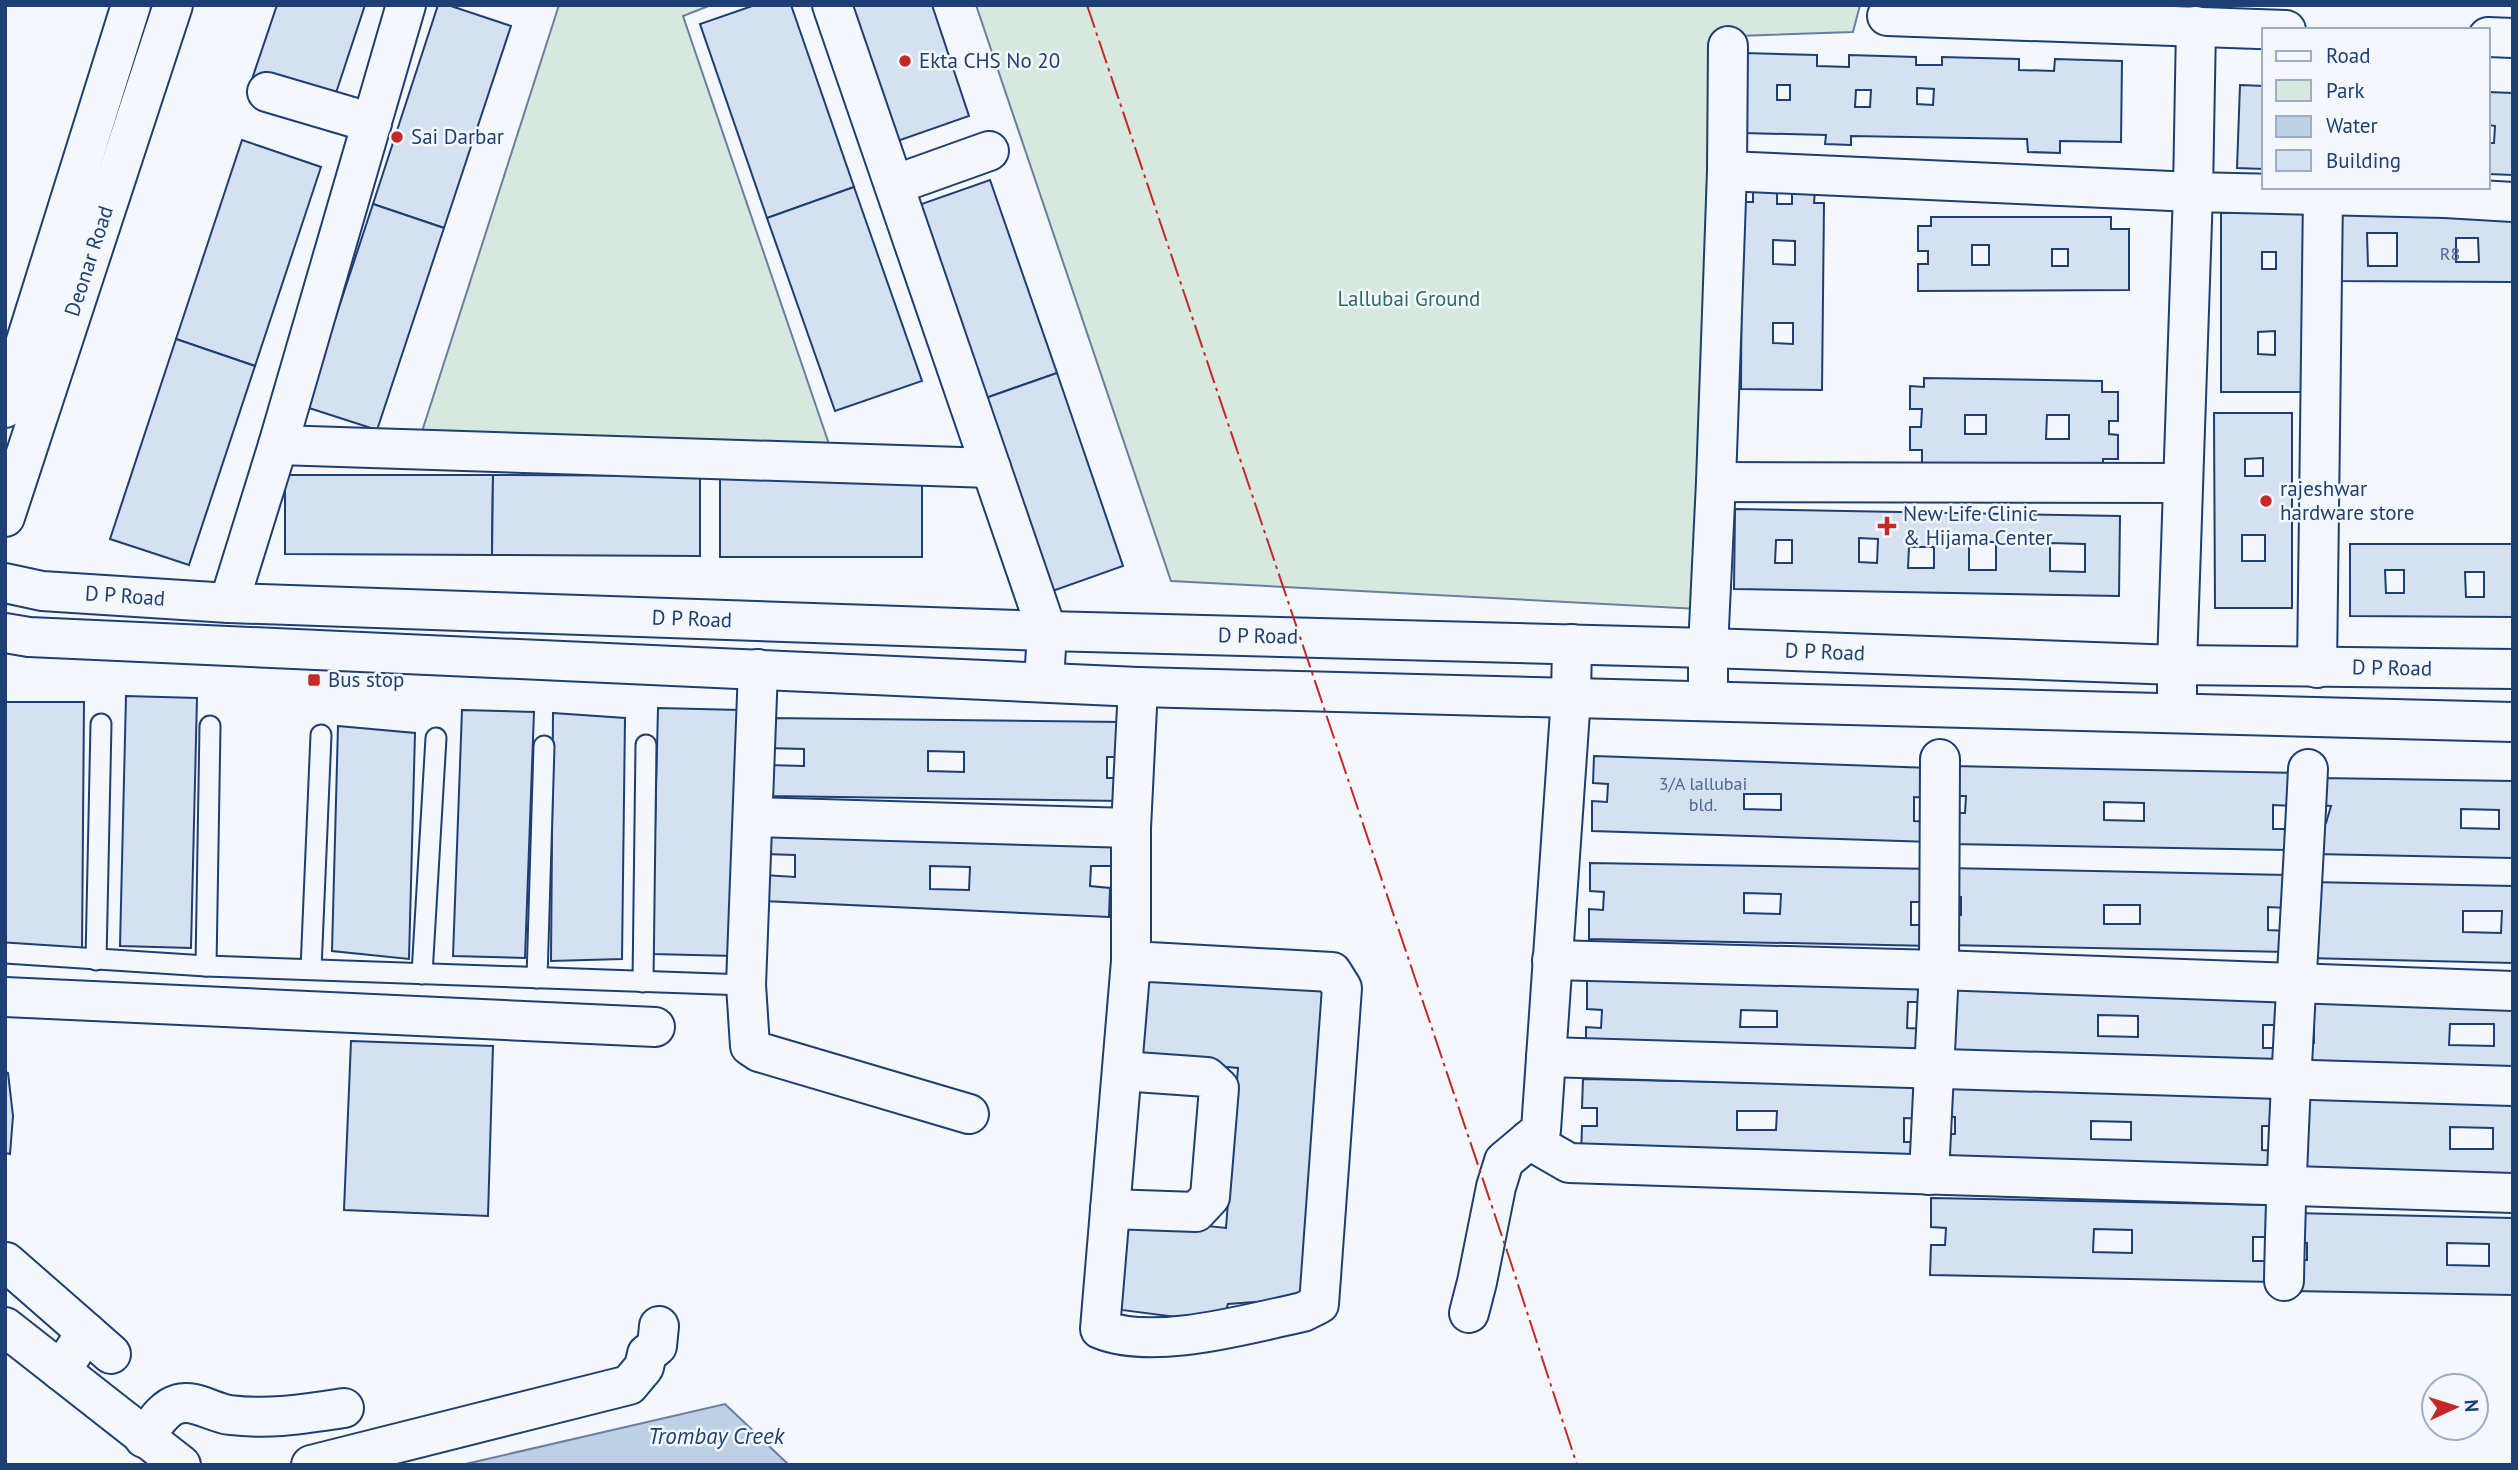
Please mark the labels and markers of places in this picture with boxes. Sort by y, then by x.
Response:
place label: Ekta CHS No 20 [919,47,1060,74]
marker: Ekta CHS No 20 [897,53,913,69]
place label: Sai Darbar [411,123,504,150]
marker: Sai Darbar [389,129,405,145]
place label: rajeshwar hardware store [2280,475,2414,526]
marker: rajeshwar hardware store [2258,493,2274,509]
place label: New Life Clinic & Hijama Center [1903,500,2053,551]
marker: New Life Clinic & Hijama Center [1877,516,1897,536]
place label: Bus stop [328,666,404,693]
marker: Bus stop [306,672,322,688]

